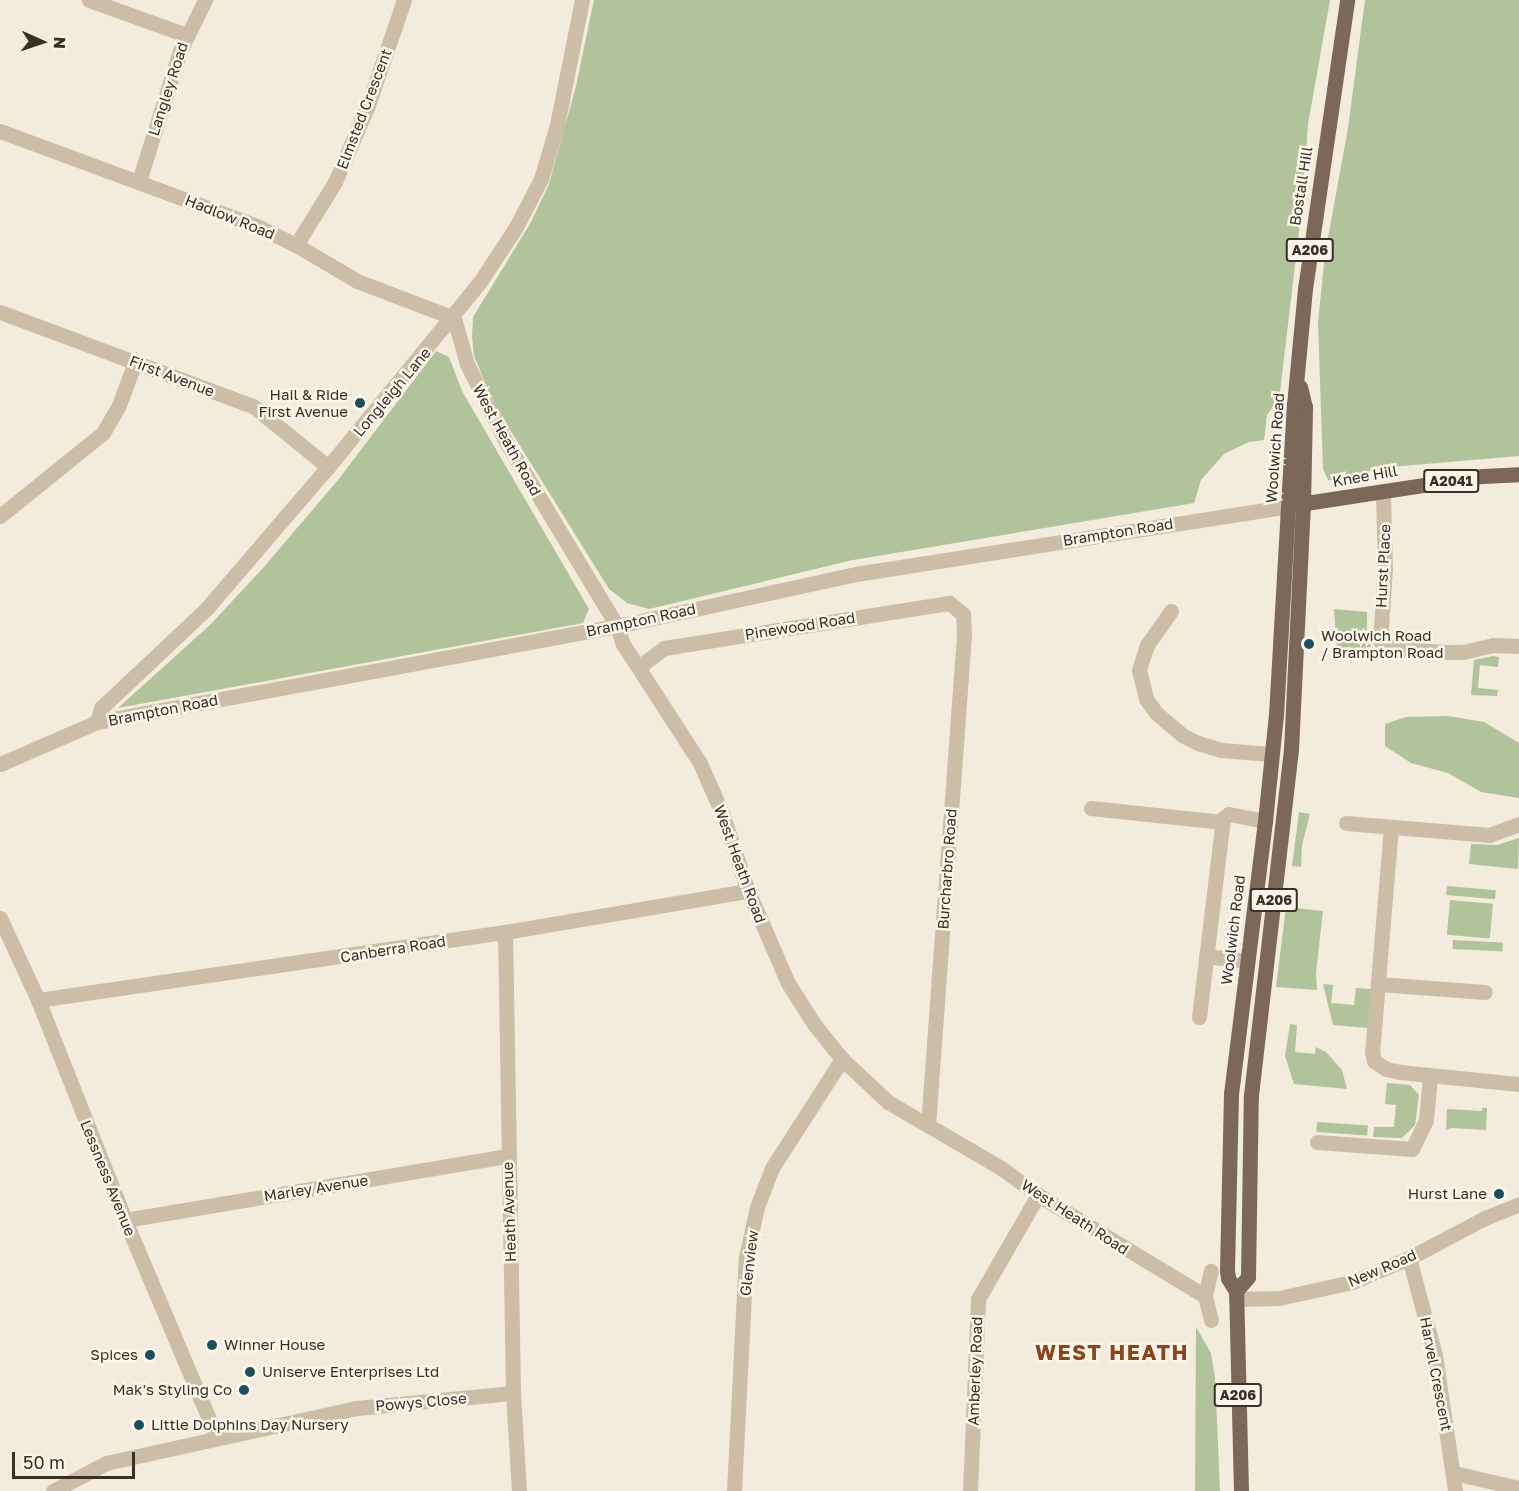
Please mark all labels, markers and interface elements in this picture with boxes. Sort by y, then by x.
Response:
north arrow [12,12,72,72]
text: N [50,36,70,50]
street label: Langley Road [144,40,192,138]
street label: Elmsted Crescent [333,46,395,172]
street label: Bostall Hill [1286,145,1316,227]
street label: Hadlow Road [182,191,278,243]
road number: A206 [1284,239,1336,261]
street label: Longleigh Lane [350,344,434,440]
street label: First Avenue [127,352,217,400]
street label: West Heath Road [469,381,545,499]
place label: Hail & Ride First Avenue [259,385,348,420]
street label: Woolwich Road [1262,392,1288,504]
marker: Hail & Ride First Avenue [353,396,367,410]
street label: Knee Hill [1331,461,1399,491]
road number: A2041 [1422,470,1480,492]
street label: Brampton Road [1062,514,1174,550]
street label: Hurst Place [1372,524,1394,608]
street label: Brampton Road [585,600,697,640]
street label: Pinewood Road [744,608,856,644]
place label: Woolwich Road / Brampton Road [1321,626,1443,661]
marker: Woolwich Road / Brampton Road [1302,637,1316,651]
street label: Brampton Road [107,691,219,729]
street label: West Heath Road [710,802,770,926]
street label: Burcharbro Road [934,808,960,930]
street label: Woolwich Road [1217,874,1249,986]
road number: A206 [1248,889,1300,911]
street label: Canberra Road [339,932,447,966]
street label: Lessness Avenue [77,1117,139,1239]
street label: Heath Avenue [498,1162,520,1262]
street label: Marley Avenue [263,1171,369,1205]
street label: West Heath Road [1018,1176,1132,1258]
place label: Hurst Lane [1408,1185,1487,1203]
marker: Hurst Lane [1492,1187,1506,1201]
street label: Glenview [736,1229,762,1297]
street label: New Road [1345,1246,1419,1290]
street label: Harvel Crescent [1416,1315,1456,1433]
street label: Amberley Road [964,1316,986,1426]
place label: Winner House [224,1336,325,1354]
marker: Winner House [205,1338,219,1352]
district label: WEST HEATH [1035,1339,1189,1365]
place label: Spices [90,1346,138,1364]
marker: Spices [143,1348,157,1362]
place label: Uniserve Enterprises Ltd [262,1363,439,1381]
marker: Uniserve Enterprises Ltd [243,1365,257,1379]
place label: Mak's Styling Co [113,1381,232,1399]
marker: Mak's Styling Co [237,1383,251,1397]
road number: A206 [1212,1384,1264,1406]
street label: Powys Close [375,1389,467,1415]
place label: Little Dolphins Day Nursery [151,1416,349,1434]
marker: Little Dolphins Day Nursery [132,1418,146,1432]
scale bar [15,1440,138,1478]
text: 50 m [23,1451,65,1473]

